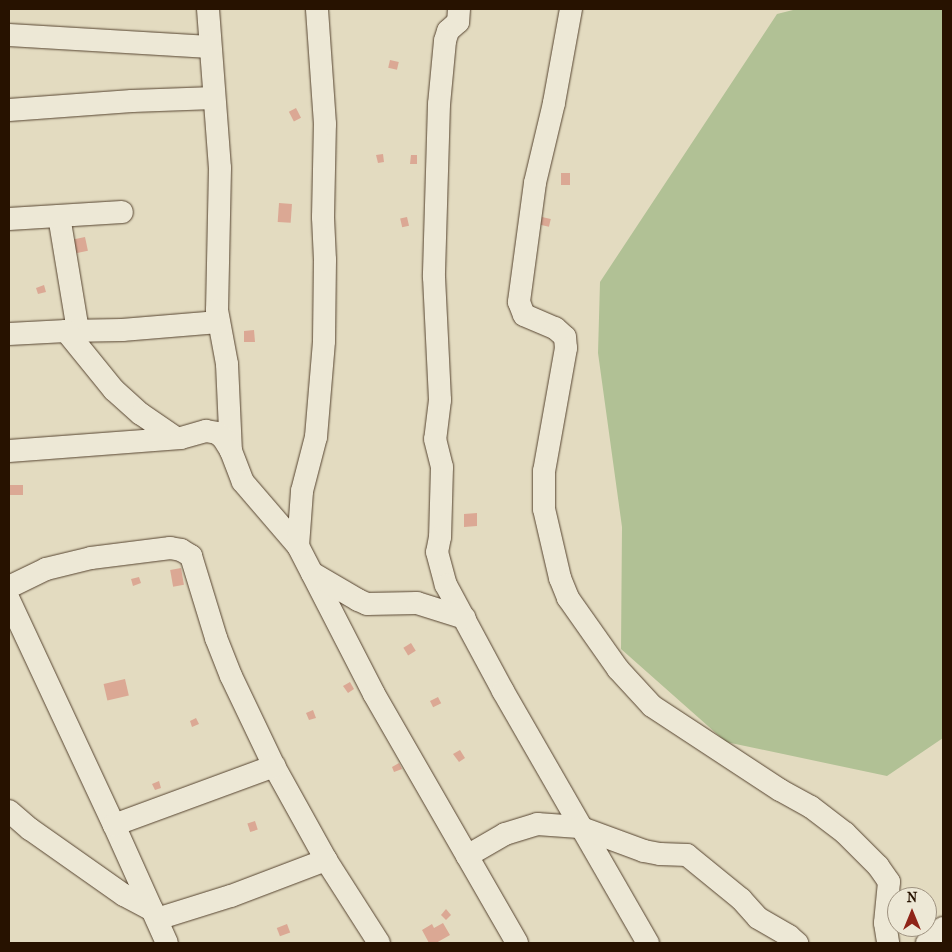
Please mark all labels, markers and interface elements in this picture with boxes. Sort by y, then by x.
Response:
north arrow [887,887,937,937]
text: N [907,889,917,906]

